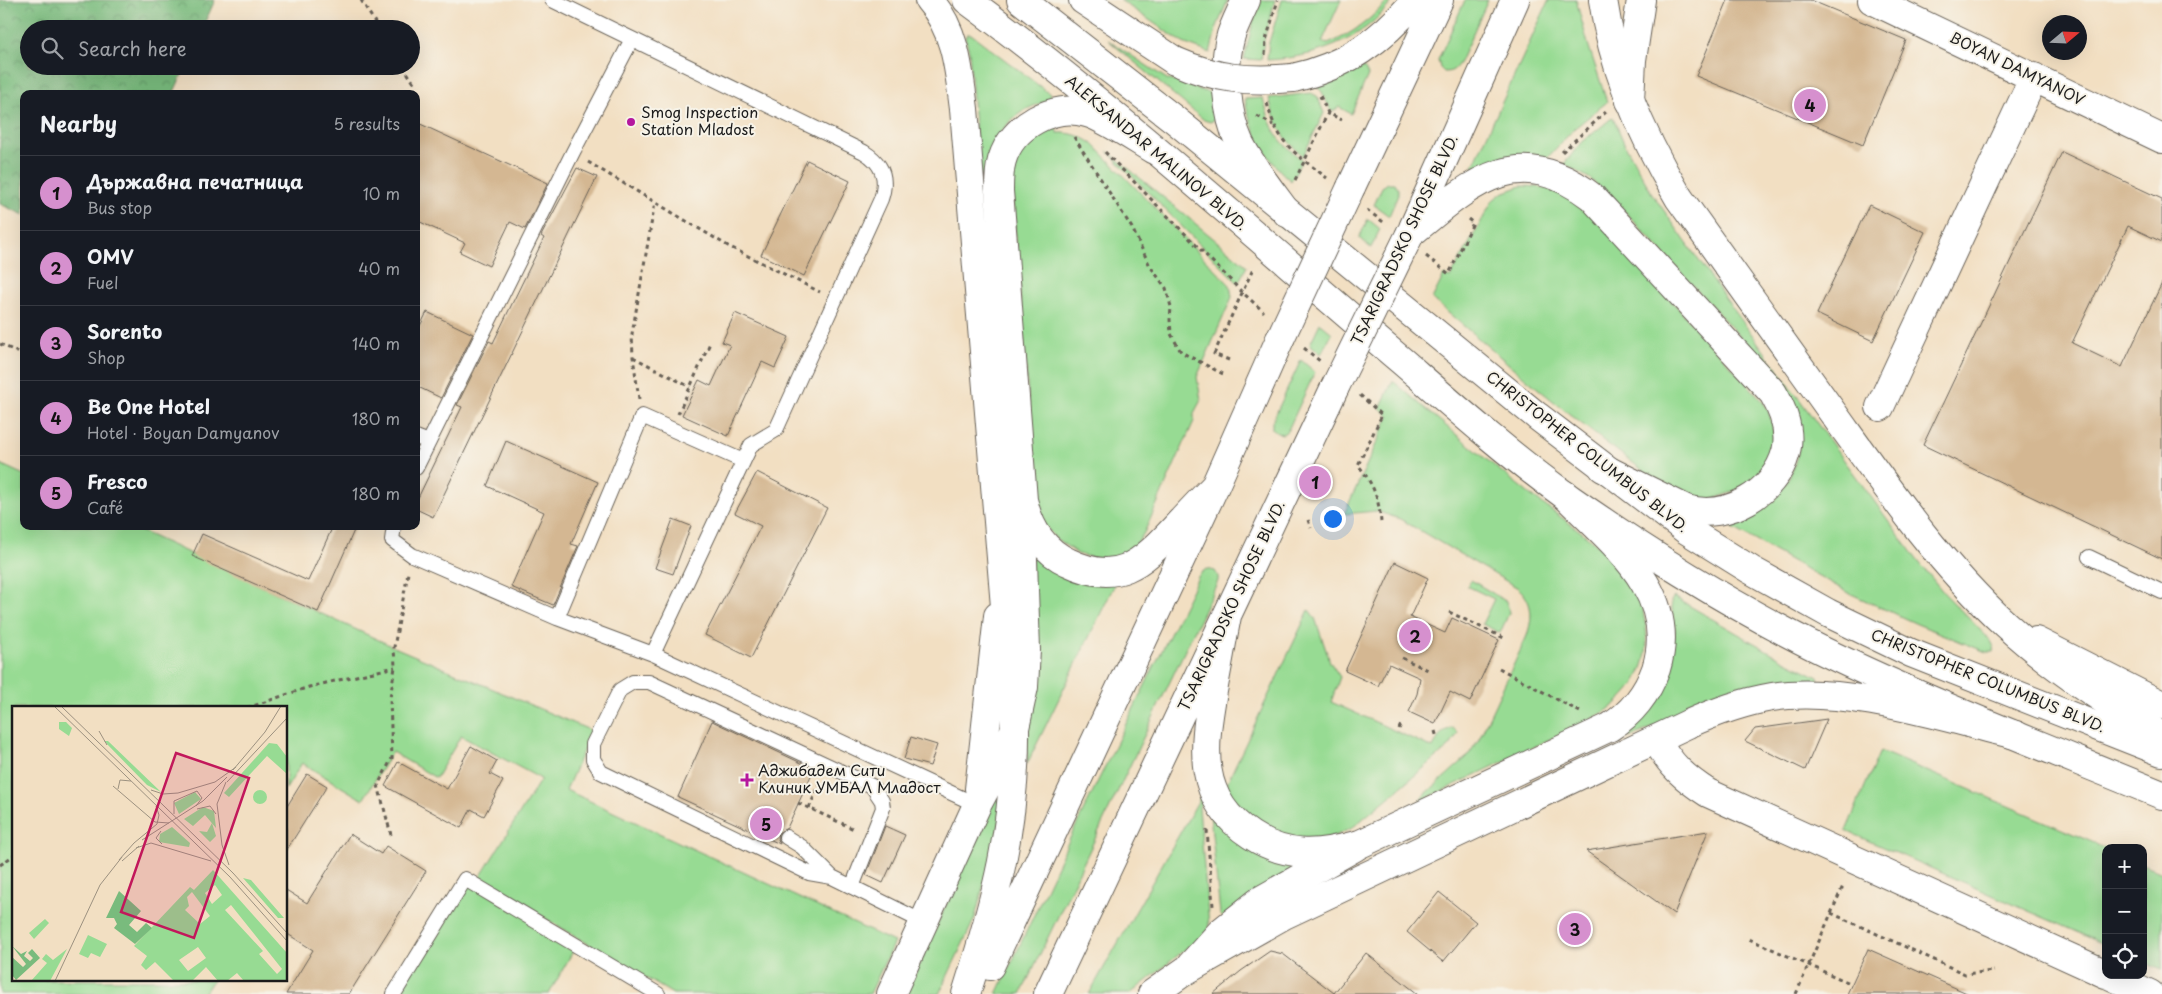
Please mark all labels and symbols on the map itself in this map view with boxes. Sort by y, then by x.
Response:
north arrow [2042,15,2087,60]
street label: BOYAN DAMYANOV [1946,25,2090,111]
street label: ALEKSANDAR MALINOV BLVD. [1061,69,1253,235]
pin: 4 [1794,86,1826,124]
place label: Smog Inspection Station Mladost [641,100,758,140]
marker: Smog Inspection Station Mladost [625,116,637,128]
street label: TSARIGRADSKO SHOSE BLVD. [1345,130,1463,349]
street label: CHRISTOPHER COLUMBUS BLVD. [1482,365,1694,537]
pin: 1 [1299,463,1331,501]
street label: TSARIGRADSKO SHOSE BLVD. [1172,496,1290,715]
your location [1320,506,1346,532]
pin: 2 [1399,617,1431,655]
street label: CHRISTOPHER COLUMBUS BLVD. [1868,622,2109,737]
inset map [12,706,288,982]
place label: Аджибадем Сити Клиник УМБАЛ Младост [758,758,941,798]
marker: Аджибадем Сити Клиник УМБАЛ Младост [740,773,754,787]
pin: 5 [750,805,782,843]
pin: 3 [1559,910,1591,948]

